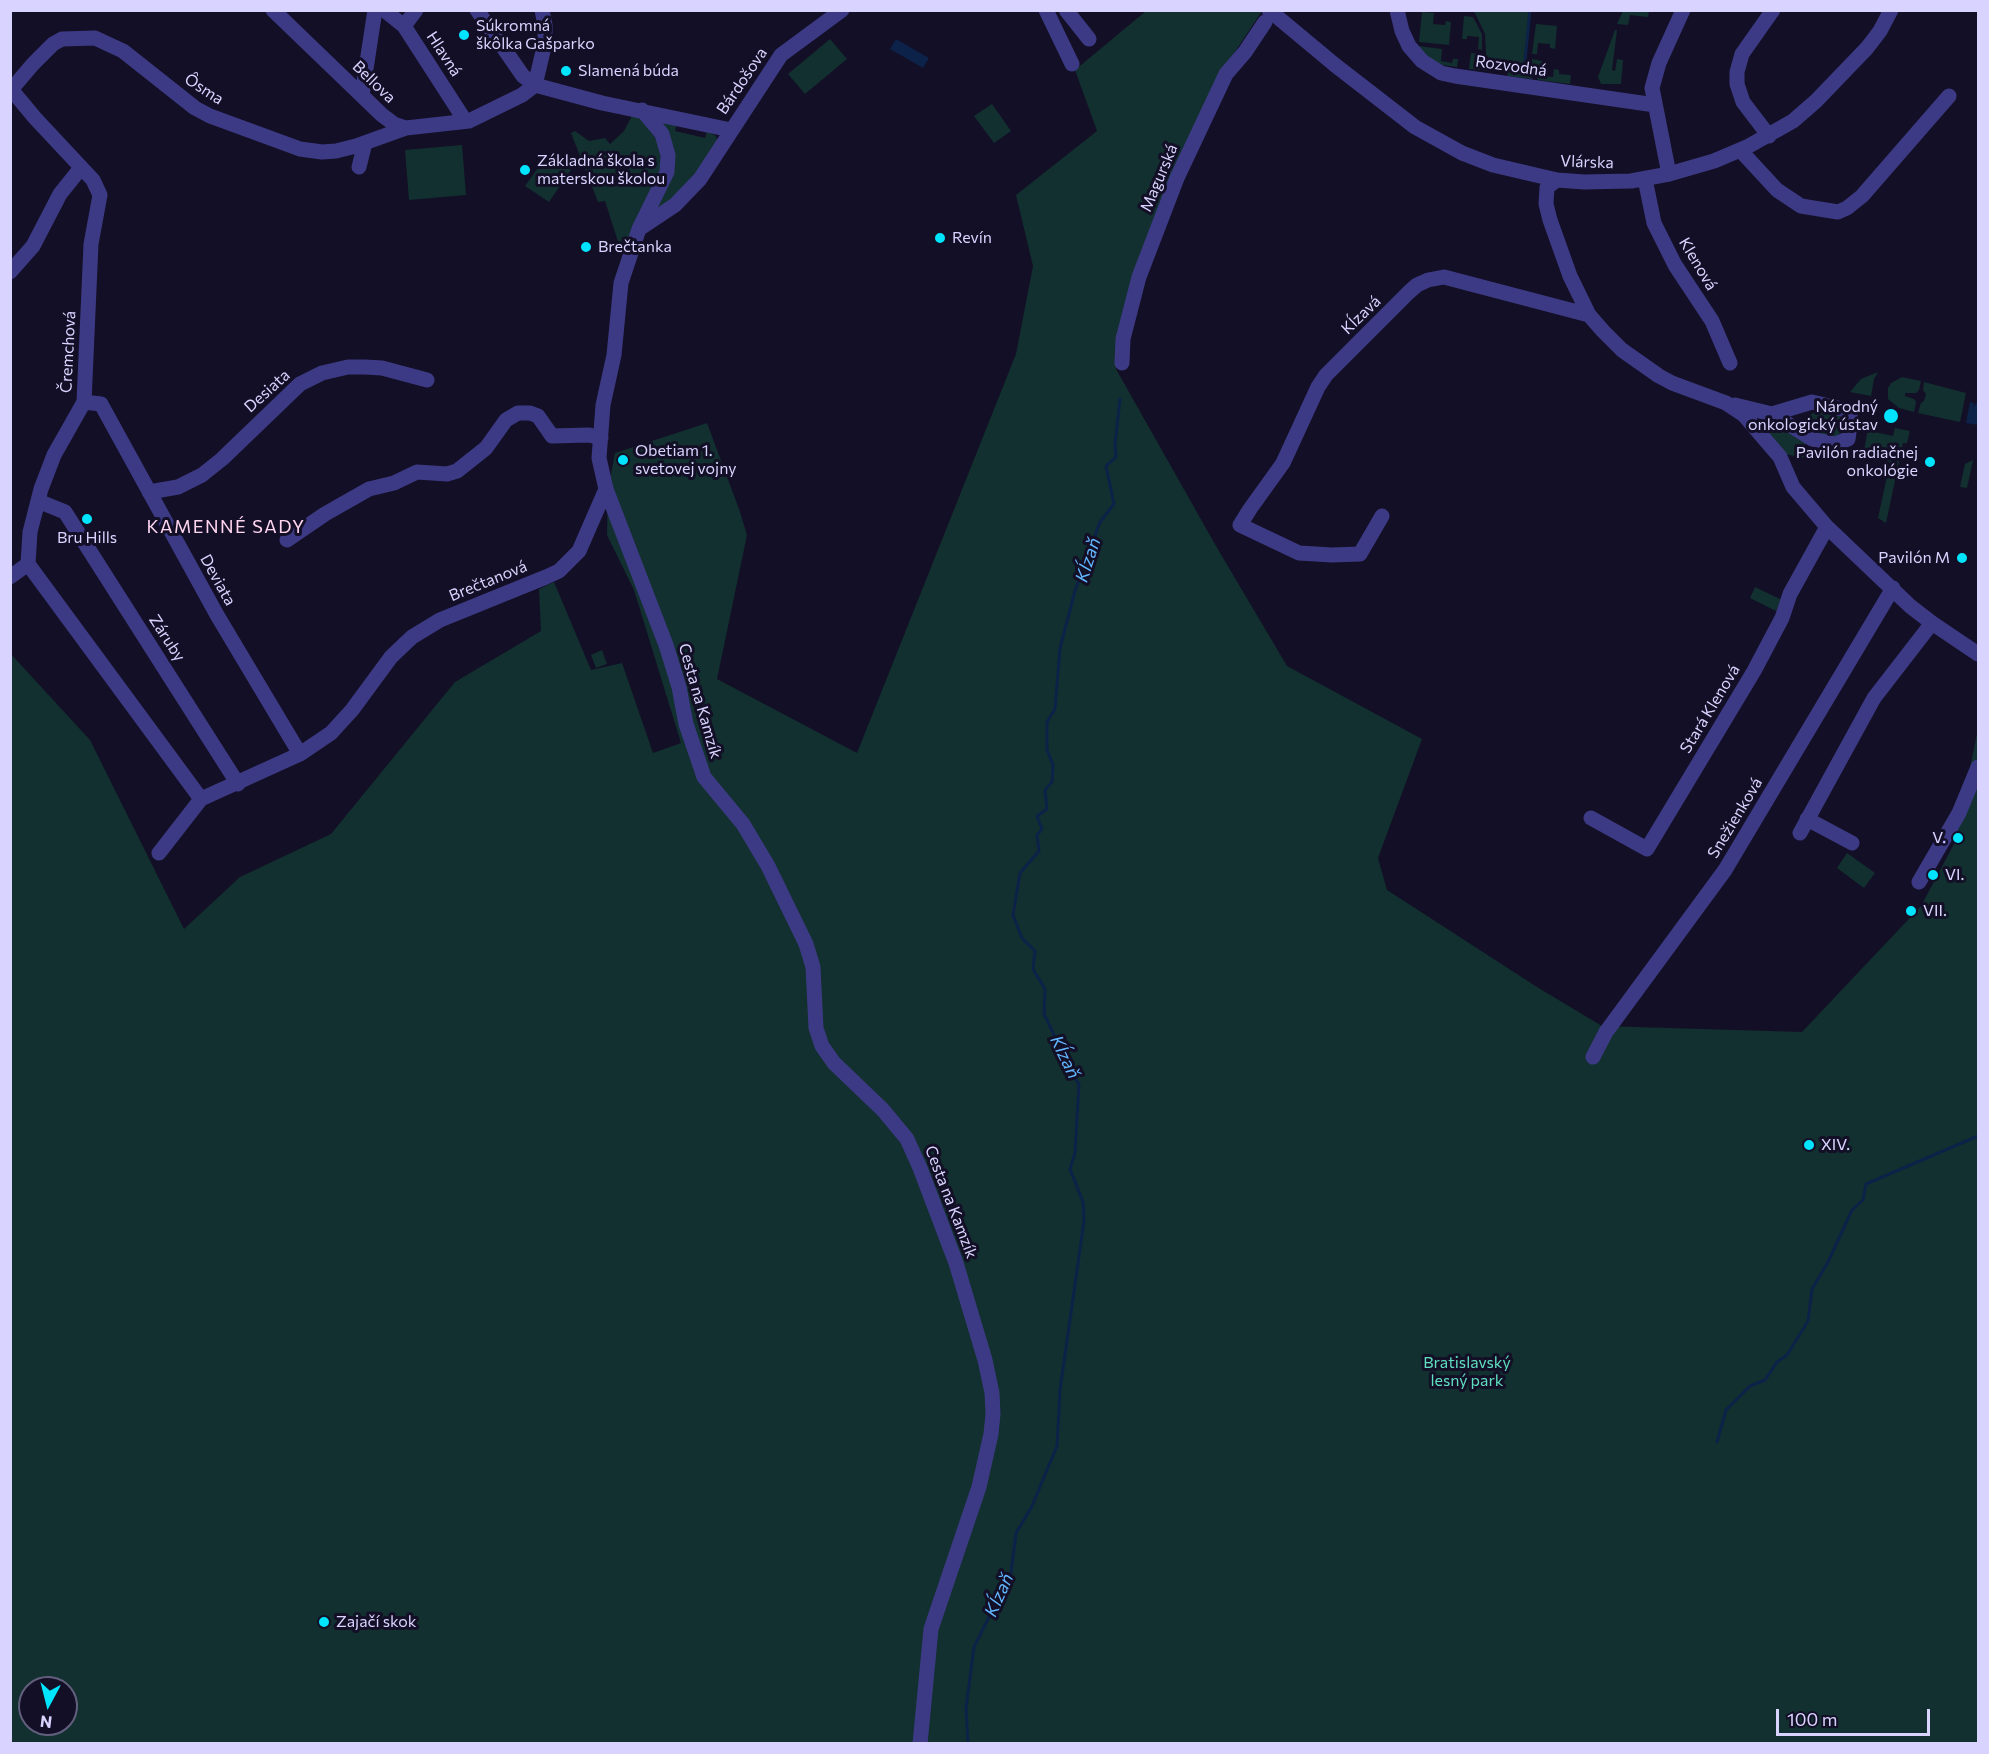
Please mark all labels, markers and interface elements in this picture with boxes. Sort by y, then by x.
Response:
place label: Súkromná škôlka Gašparko [476,16,595,54]
street label: Hlavná [422,28,466,80]
marker: Súkromná škôlka Gašparko [457,28,471,42]
street label: Bárdošova [713,44,771,118]
street label: Rozvodná [1474,51,1548,81]
street label: Bellova [348,57,400,107]
place label: Slamená búda [578,61,679,81]
marker: Slamená búda [559,64,573,78]
street label: Ôsma [181,69,227,109]
street label: Magurská [1136,141,1182,215]
place label: Základná škola s materskou školou [537,151,665,189]
street label: Vlárska [1560,151,1614,173]
marker: Základná škola s materskou školou [518,163,532,177]
place label: Revín [952,228,992,248]
marker: Revín [933,231,947,245]
street label: Klenová [1675,234,1721,294]
place label: Brečtanka [598,237,672,257]
marker: Brečtanka [579,240,593,254]
street label: Kĺzavá [1337,292,1385,338]
street label: Čremchová [56,310,80,394]
street label: Desiata [240,365,294,417]
place label: Národný onkologický ústav [1748,397,1878,435]
marker: Národný onkologický ústav [1882,407,1900,425]
place label: Obetiam 1. svetovej vojny [635,441,736,479]
place label: Pavilón radiačnej onkológie [1796,443,1918,481]
marker: Obetiam 1. svetovej vojny [616,453,630,467]
marker: Pavilón radiačnej onkológie [1923,455,1937,469]
marker: Bru Hills [80,512,94,526]
district label: KAMENNÉ SADY [147,516,305,538]
place label: Bru Hills [57,528,117,548]
water label: Kĺzaň [1071,535,1105,585]
place label: Pavilón M [1878,548,1950,568]
street label: Deviata [196,551,240,609]
marker: Pavilón M [1955,551,1969,565]
street label: Brečtanová [446,557,530,605]
street label: Záruby [145,611,189,665]
street label: Cesta na Kamzík [674,641,726,761]
street label: Stará Klenová [1676,661,1744,757]
street label: Snežienková [1703,774,1767,862]
place label: V. [1932,828,1946,848]
marker: V. [1951,831,1965,845]
place label: VI. [1945,865,1964,885]
marker: VI. [1926,868,1940,882]
place label: VII. [1923,901,1947,921]
marker: VII. [1904,904,1918,918]
water label: Kĺzaň [1045,1032,1085,1082]
place label: XIV. [1821,1135,1850,1155]
marker: XIV. [1802,1138,1816,1152]
street label: Cesta na Kamzík [921,1143,981,1261]
park label: Bratislavský lesný park [1423,1353,1511,1391]
water label: Kĺzaň [980,1570,1018,1620]
place label: Zajačí skok [336,1612,416,1632]
marker: Zajačí skok [317,1615,331,1629]
north arrow [18,1676,78,1736]
scale bar [1779,1697,1934,1735]
text: 100 m [1787,1708,1837,1730]
text: N [39,1712,53,1733]

